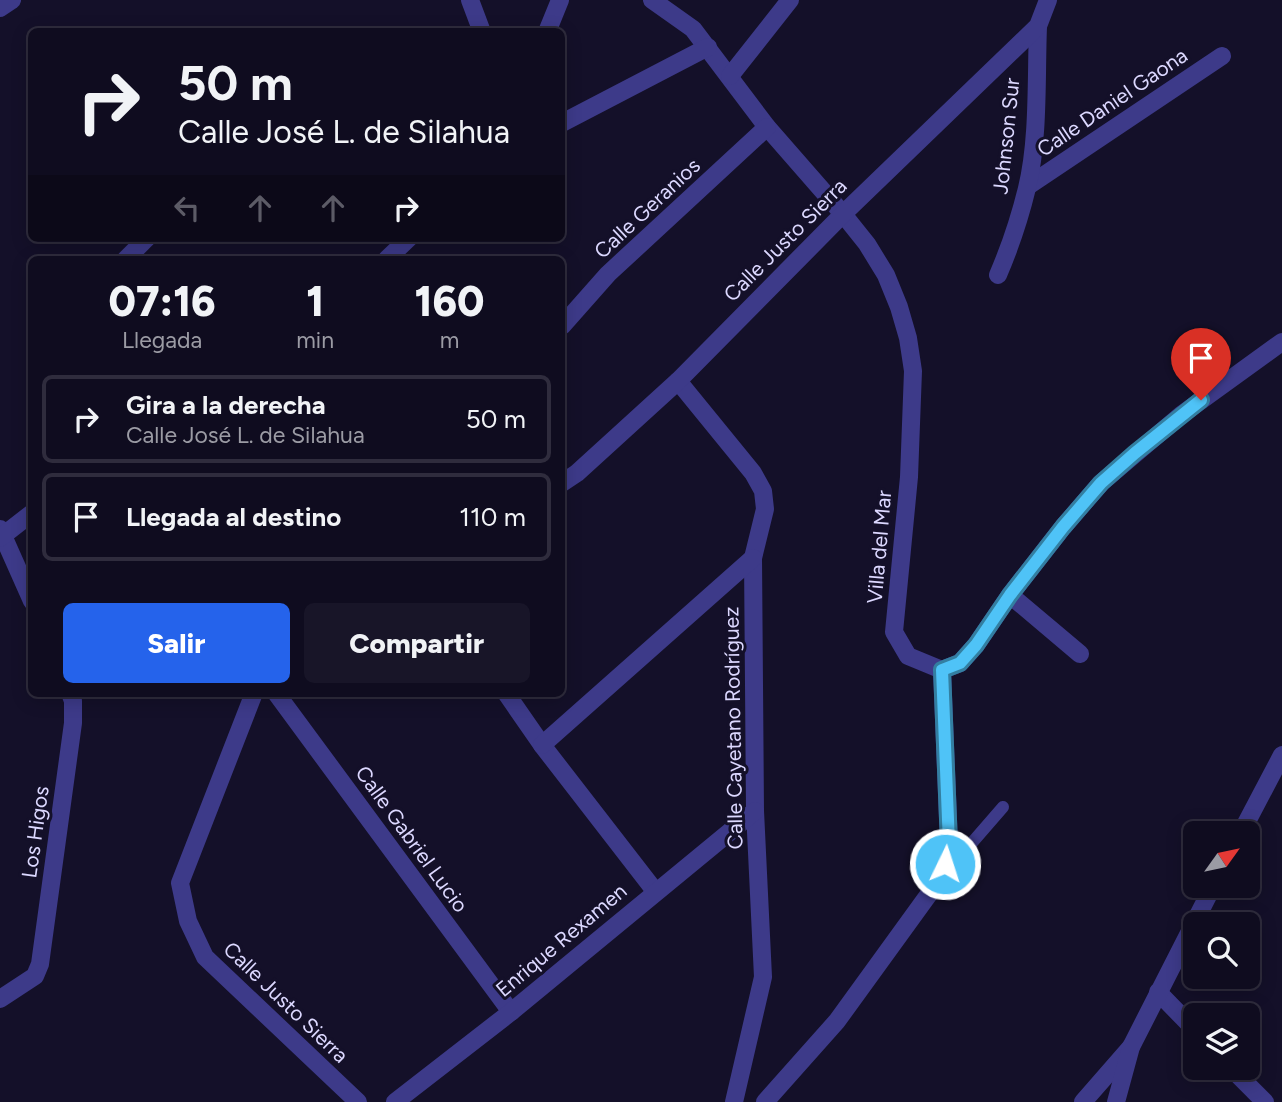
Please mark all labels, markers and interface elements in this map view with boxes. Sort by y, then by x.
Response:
street label: Calle Daniel Gaona [1032,42,1192,162]
text: 50 m [178,53,293,112]
icon: right [63,56,154,147]
street label: Johnson Sur [987,77,1025,195]
text: Calle José L. de Silahua [178,113,510,151]
street label: Calle Geranios [589,153,705,263]
street label: Calle Justo Sierra [718,173,852,307]
icon: left [168,189,206,227]
icon: ahead [241,189,279,227]
icon: ahead [314,189,352,227]
icon: right [387,189,425,227]
text: 07:16 [109,276,216,327]
text: 1 [306,276,324,327]
text: 160 [415,276,484,327]
text: Llegada [122,326,202,354]
text: min [296,326,334,354]
text: m [440,326,459,354]
pin [1171,328,1231,400]
icon: arrive [1182,339,1220,377]
text: Gira a la derecha [126,389,326,421]
icon: right [67,400,105,438]
text: 50 m [466,403,526,435]
text: Calle José L. de Silahua [126,421,365,449]
street label: Villa del Mar [862,489,896,605]
icon: arrive [67,498,105,536]
text: Llegada al destino [126,501,341,533]
text: 110 m [459,501,526,533]
button: Salir [63,603,290,683]
button: Compartir [304,603,530,683]
street label: Calle Cayetano Rodríguez [718,606,748,850]
street label: Calle Gabriel Lucio [350,761,474,917]
street label: Los Higos [16,784,54,880]
north arrow [1183,821,1260,898]
map controls [1183,821,1260,1080]
position arrow [908,827,982,901]
street label: Enrique Rexamen [491,878,631,1002]
button: search [1183,912,1260,989]
street label: Calle Justo Sierra [219,936,353,1068]
button: layers [1183,1003,1260,1080]

